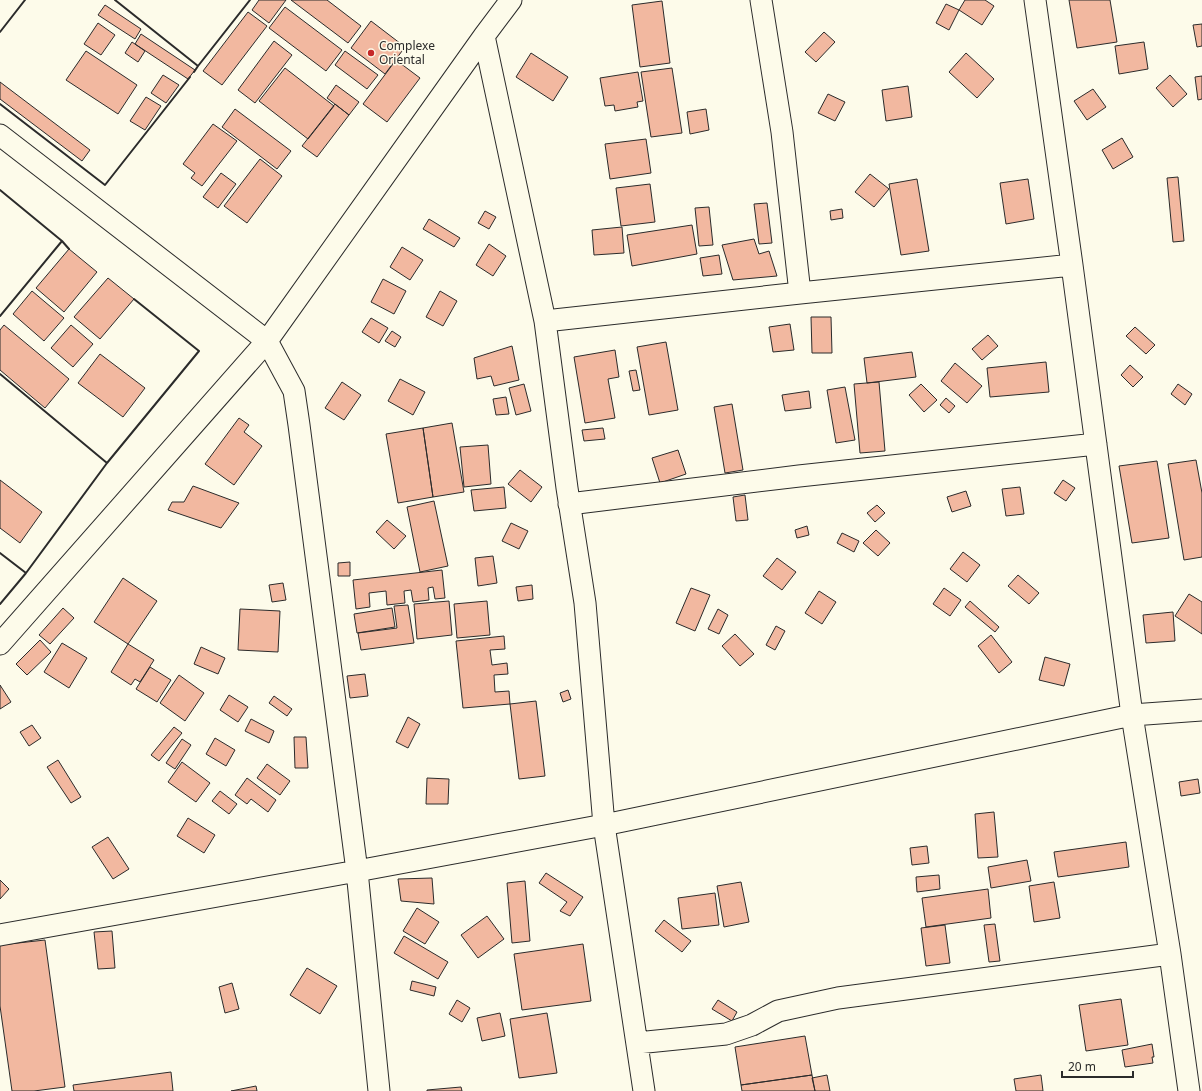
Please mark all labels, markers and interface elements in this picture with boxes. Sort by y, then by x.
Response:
place label: Complexe Oriental [379,37,435,68]
marker: Complexe Oriental [366,48,376,58]
scale bar [1062,1053,1133,1079]
text: 20 m [1068,1058,1096,1075]

